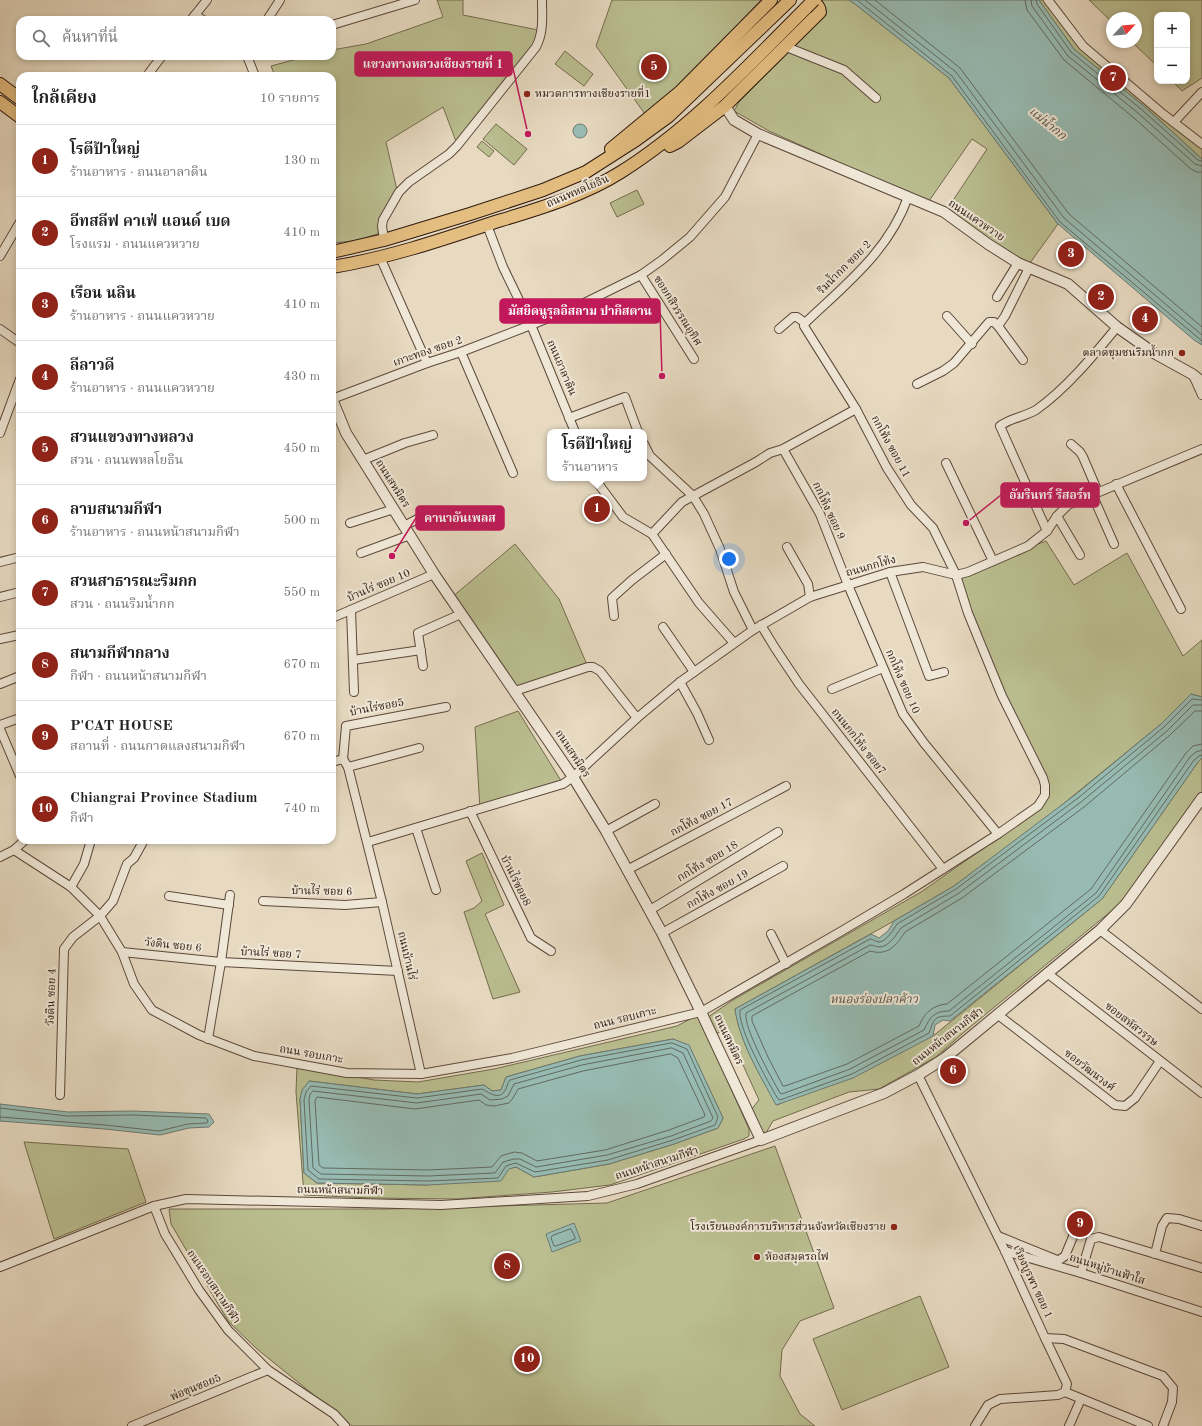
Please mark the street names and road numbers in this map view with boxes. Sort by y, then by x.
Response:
street label: ถนนพหลโยธิน [544,171,611,210]
street label: ถนนแควหวาย [946,198,1006,244]
street label: ริมน้ำกก ซอย 2 [813,236,874,297]
street label: ซอยกสิวรรณอุทิศ [650,273,704,349]
street label: เกาะทอง ซอย 2 [392,335,464,369]
street label: ถนนอาลาดิน [544,338,579,397]
street label: กกโท้ง ซอย 11 [869,413,914,480]
street label: ถนนสหมิตร [373,457,412,510]
street label: กกโท้ง ซอย 9 [810,479,849,542]
street label: ถนนกกโท้ง [844,552,897,579]
street label: บ้านไร่ ซอย 10 [345,565,412,604]
street label: กกโท้ง ซอย 10 [883,647,924,716]
street label: บ้านไร่ซอย5 [348,694,405,719]
street label: ถนนกกโท้ง ซอย7 [829,705,890,777]
street label: ถนนสหมิตร [553,728,592,780]
street label: กกโท้ง ซอย 17 [668,794,735,839]
street label: กกโท้ง ซอย 18 [674,837,740,884]
street label: บ้านไร่ซอย8 [498,853,535,908]
street label: กกโท้ง ซอย 19 [684,866,751,911]
street label: บ้านไร่ ซอย 6 [291,883,353,898]
street label: ถนนบ้านไร่ [395,930,420,982]
street label: วังดิน ซอย 6 [144,937,202,954]
street label: บ้านไร่ ซอย 7 [240,944,302,961]
street label: วังดิน ซอย 4 [44,968,59,1026]
street label: ซอยสหัสวรรษ [1102,1000,1161,1049]
street label: ถนนหน้าสนามกีฬา [909,1004,986,1068]
street label: ถนน รอบเกาะ [593,1006,657,1032]
street label: ถนนสหมิตร [711,1013,745,1067]
street label: ถนน รอบเกาะ [278,1044,344,1066]
street label: ซอยวัฒนวงศ์ [1062,1046,1117,1094]
street label: ถนนหน้าสนามกีฬา [613,1143,700,1183]
street label: ถนนหน้าสนามกีฬา [297,1183,383,1197]
street label: เวียงบูรพา ซอย 1 [1010,1243,1056,1320]
street label: ถนนรอบสนามกีฬา [184,1247,243,1326]
street label: ถนนหมู่บ้านฟ้าใส [1068,1250,1147,1287]
street label: พ่อขุนซอย5 [168,1371,223,1404]

